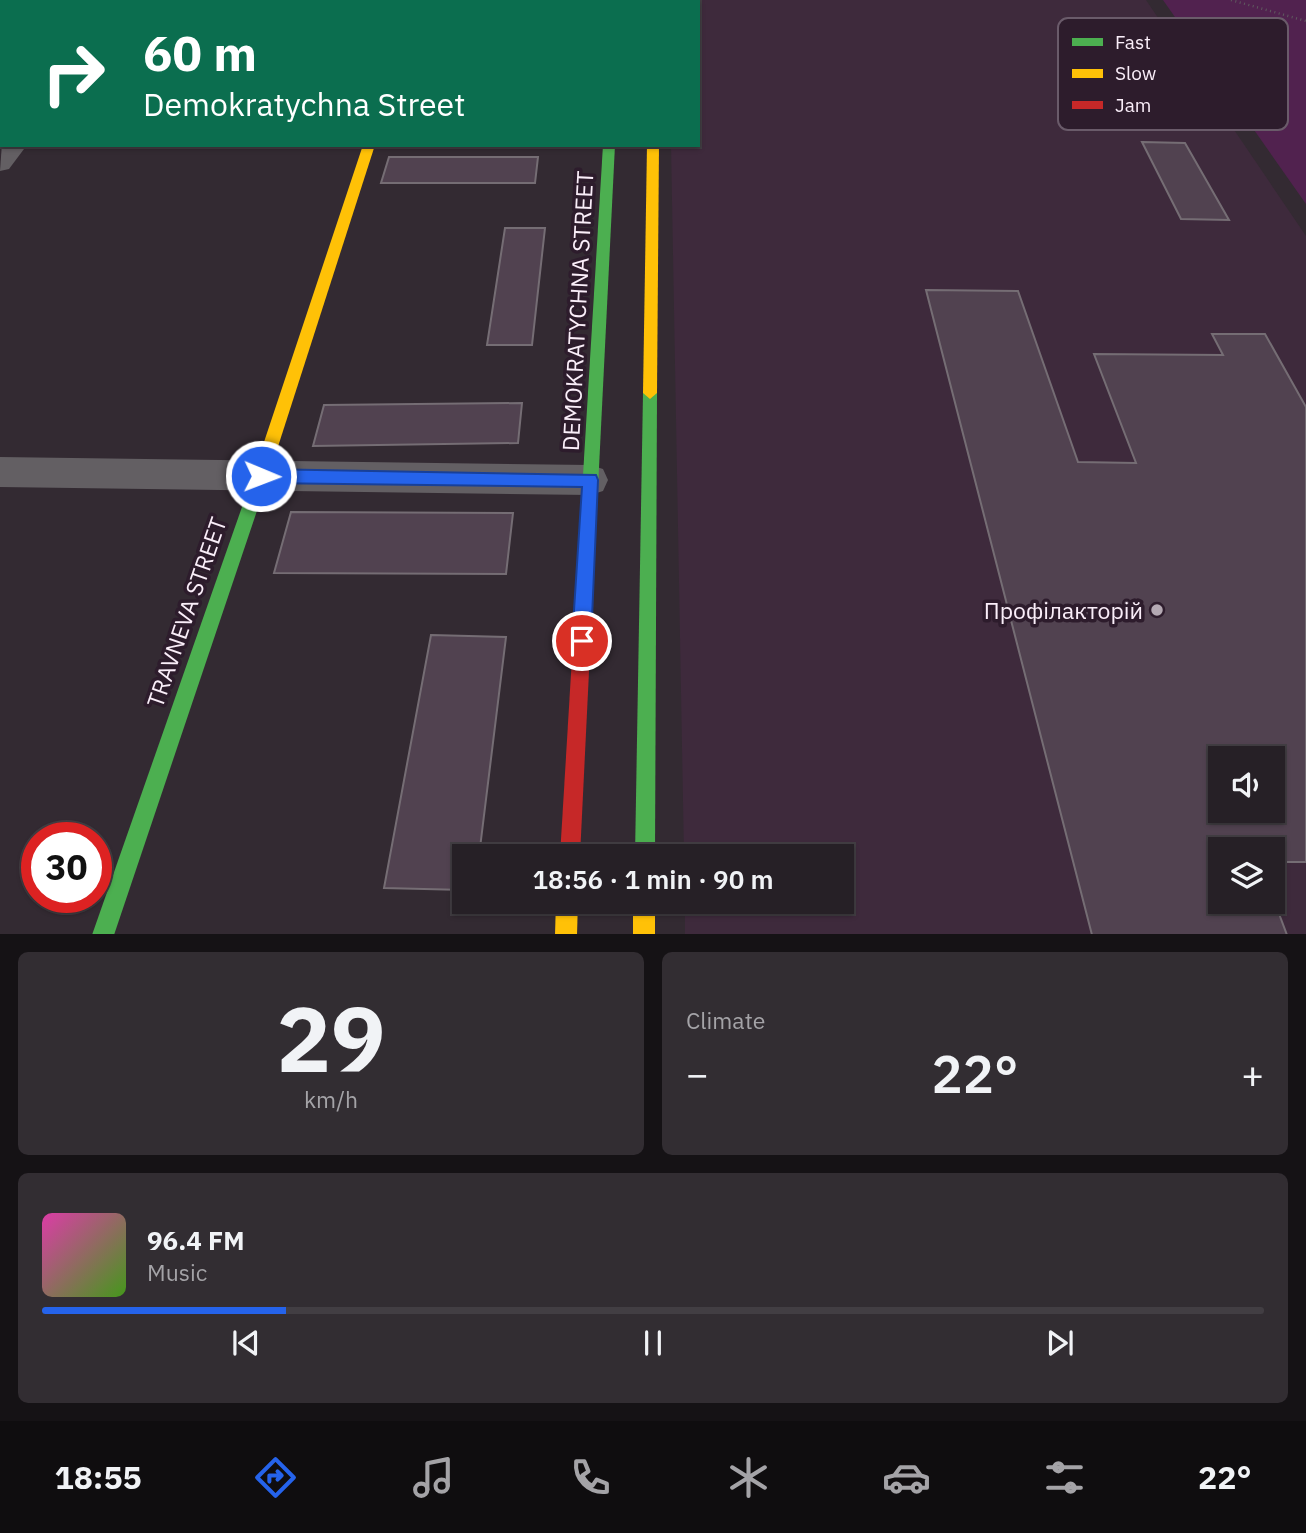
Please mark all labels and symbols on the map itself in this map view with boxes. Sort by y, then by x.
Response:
legend [1058,18,1288,130]
text: Fast [1115,30,1151,54]
text: Slow [1115,61,1156,85]
text: Jam [1115,93,1151,117]
street label: DEMOKRATYCHNA STREET [555,170,599,452]
position arrow [224,439,298,513]
street label: TRAVNEVA STREET [139,513,233,711]
place label: Профілакторій [984,595,1143,625]
marker: Профілакторій [1149,602,1165,618]
pin [552,611,612,671]
speed limit sign: 30 [21,822,112,913]

